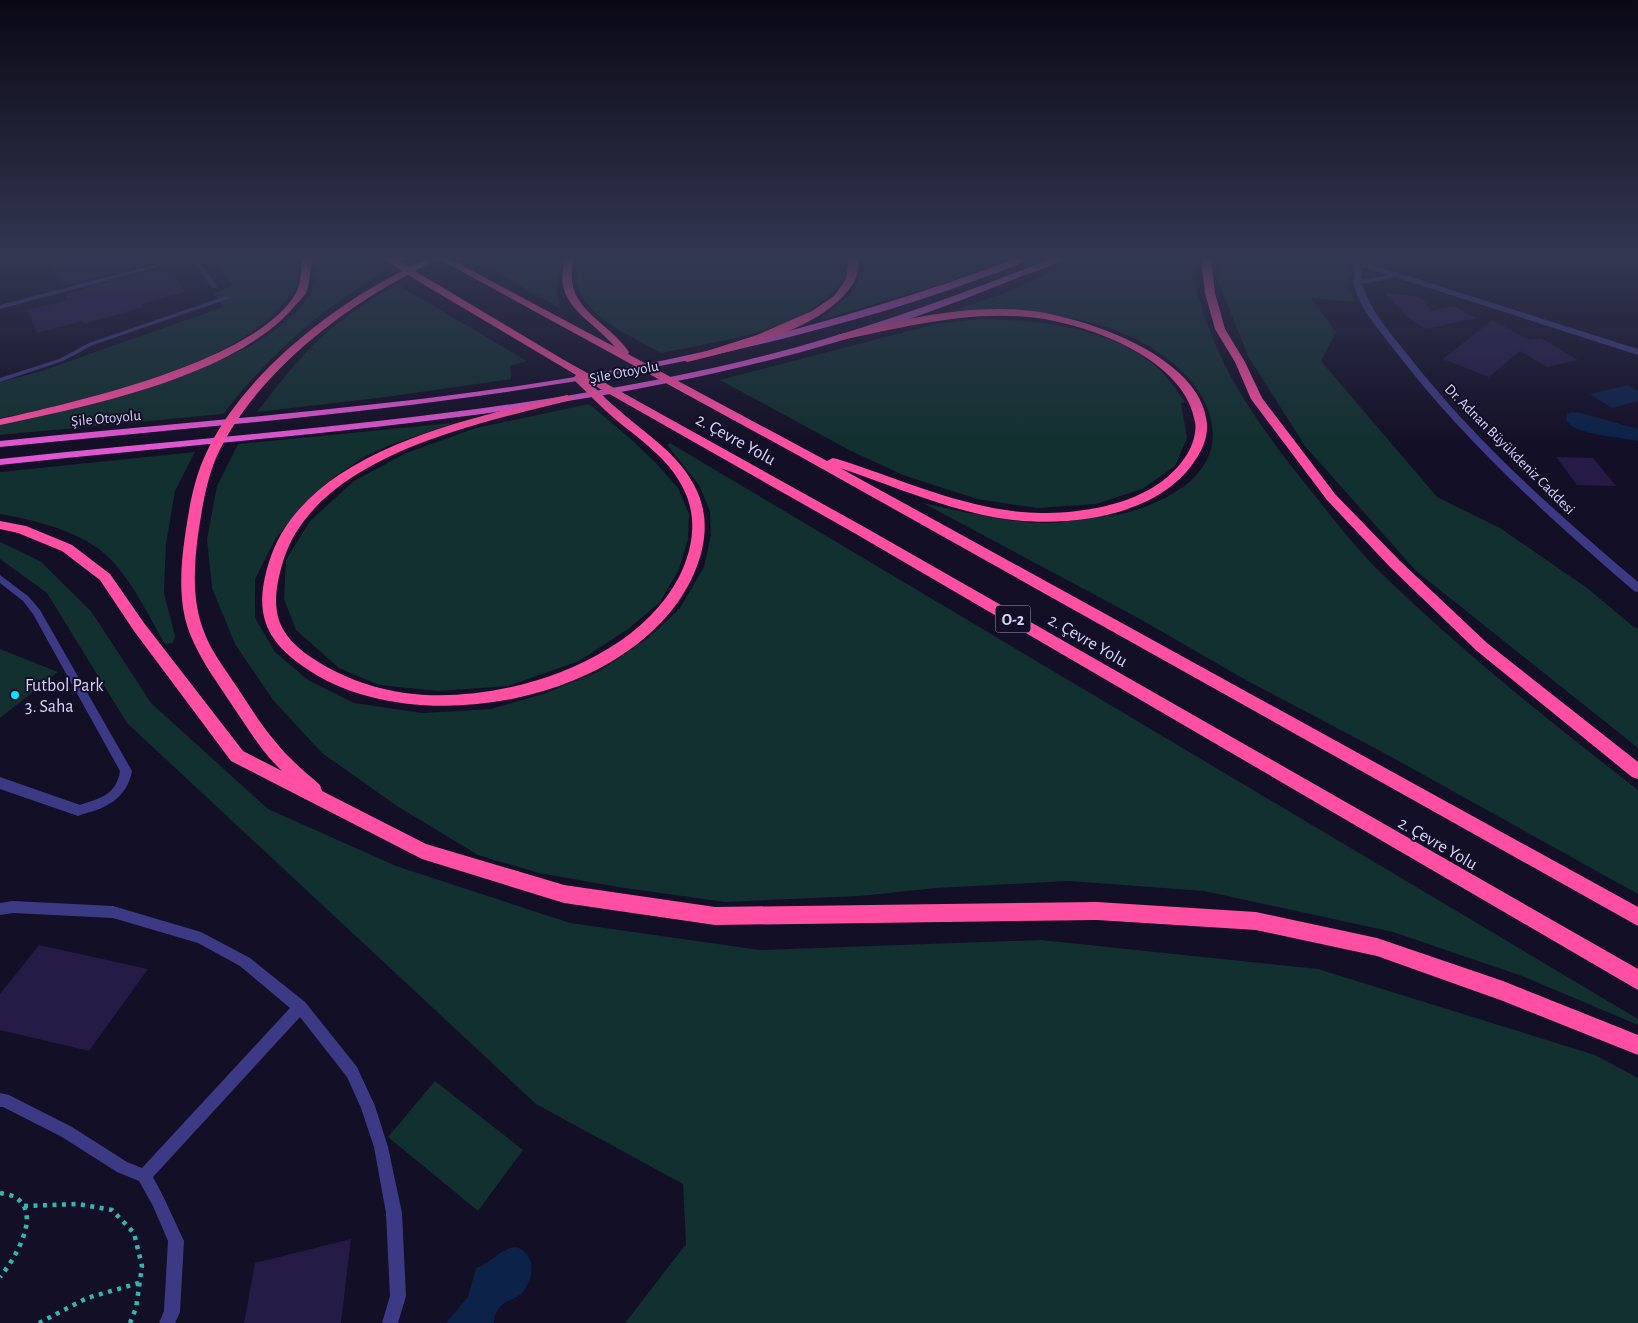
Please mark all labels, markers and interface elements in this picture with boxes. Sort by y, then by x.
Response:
street label: Şile Otoyolu [588,358,660,387]
street label: Dr. Adnan Büyükdeniz Caddesi [1442,381,1578,517]
street label: Şile Otoyolu [71,408,142,429]
street label: 2. Çevre Yolu [693,411,778,469]
road number: O-2 [996,606,1030,632]
street label: 2. Çevre Yolu [1045,611,1130,671]
place label: Futbol Park 3. Saha [25,677,104,716]
marker: Futbol Park 3. Saha [9,689,21,701]
street label: 2. Çevre Yolu [1395,814,1480,874]

